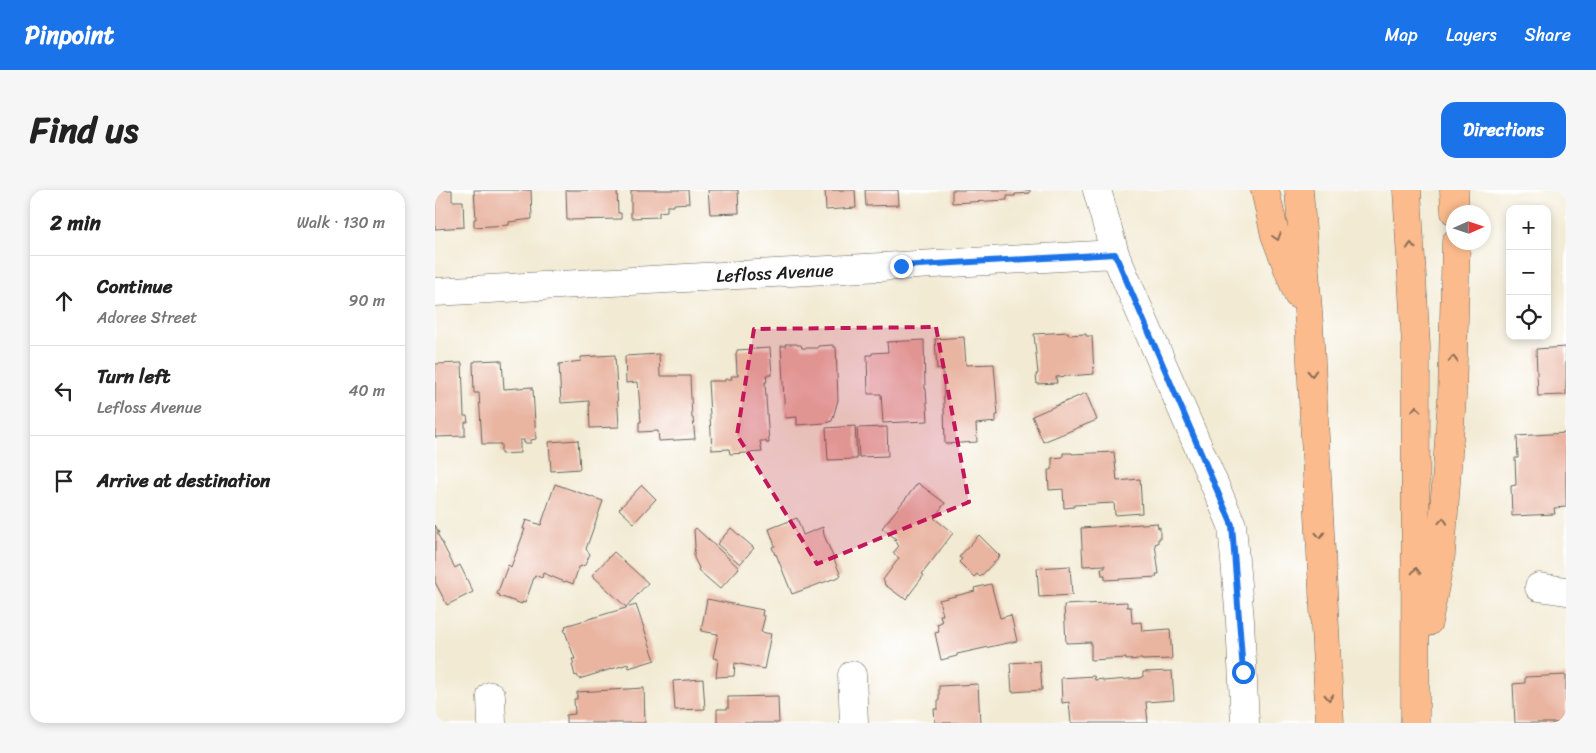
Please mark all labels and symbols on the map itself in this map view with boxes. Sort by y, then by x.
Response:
north arrow [1446,205,1491,250]
one-way arrow [1271,233,1281,241]
one-way arrow [1405,242,1416,250]
street label: Lefloss Avenue [715,254,835,292]
route end [890,255,913,278]
one-way arrow [1448,355,1458,362]
one-way arrow [1306,369,1317,377]
one-way arrow [1411,404,1421,412]
one-way arrow [1438,517,1449,525]
one-way arrow [1315,531,1326,539]
one-way arrow [1411,567,1421,574]
route start [1232,661,1255,684]
one-way arrow [1323,694,1334,702]

